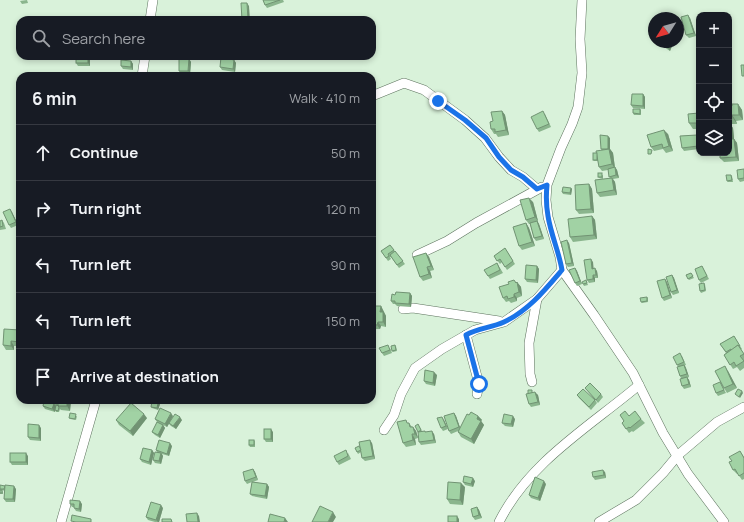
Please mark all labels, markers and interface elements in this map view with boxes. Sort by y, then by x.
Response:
north arrow [648,12,684,48]
map controls [696,12,732,156]
button: + [696,12,732,48]
search box [16,16,376,60]
icon: search [30,27,52,49]
text: Search here [62,28,145,49]
button: − [696,48,732,84]
button: locate [696,84,732,120]
text: 6 min [32,87,77,110]
text: Walk · 410 m [289,89,360,107]
route end [429,92,447,110]
button: layers [696,120,732,156]
icon: ahead [32,142,54,164]
text: Continue [70,142,138,163]
text: 50 m [331,144,360,162]
icon: right [32,198,54,220]
text: Turn right [70,198,141,219]
text: 120 m [326,200,360,218]
icon: left [32,254,54,276]
text: Turn left [70,254,132,275]
text: 90 m [330,256,360,274]
icon: left [32,310,54,332]
text: Turn left [70,310,132,331]
text: 150 m [326,312,360,330]
icon: arrive [32,366,54,388]
text: Arrive at destination [70,366,219,387]
route start [470,375,488,393]

